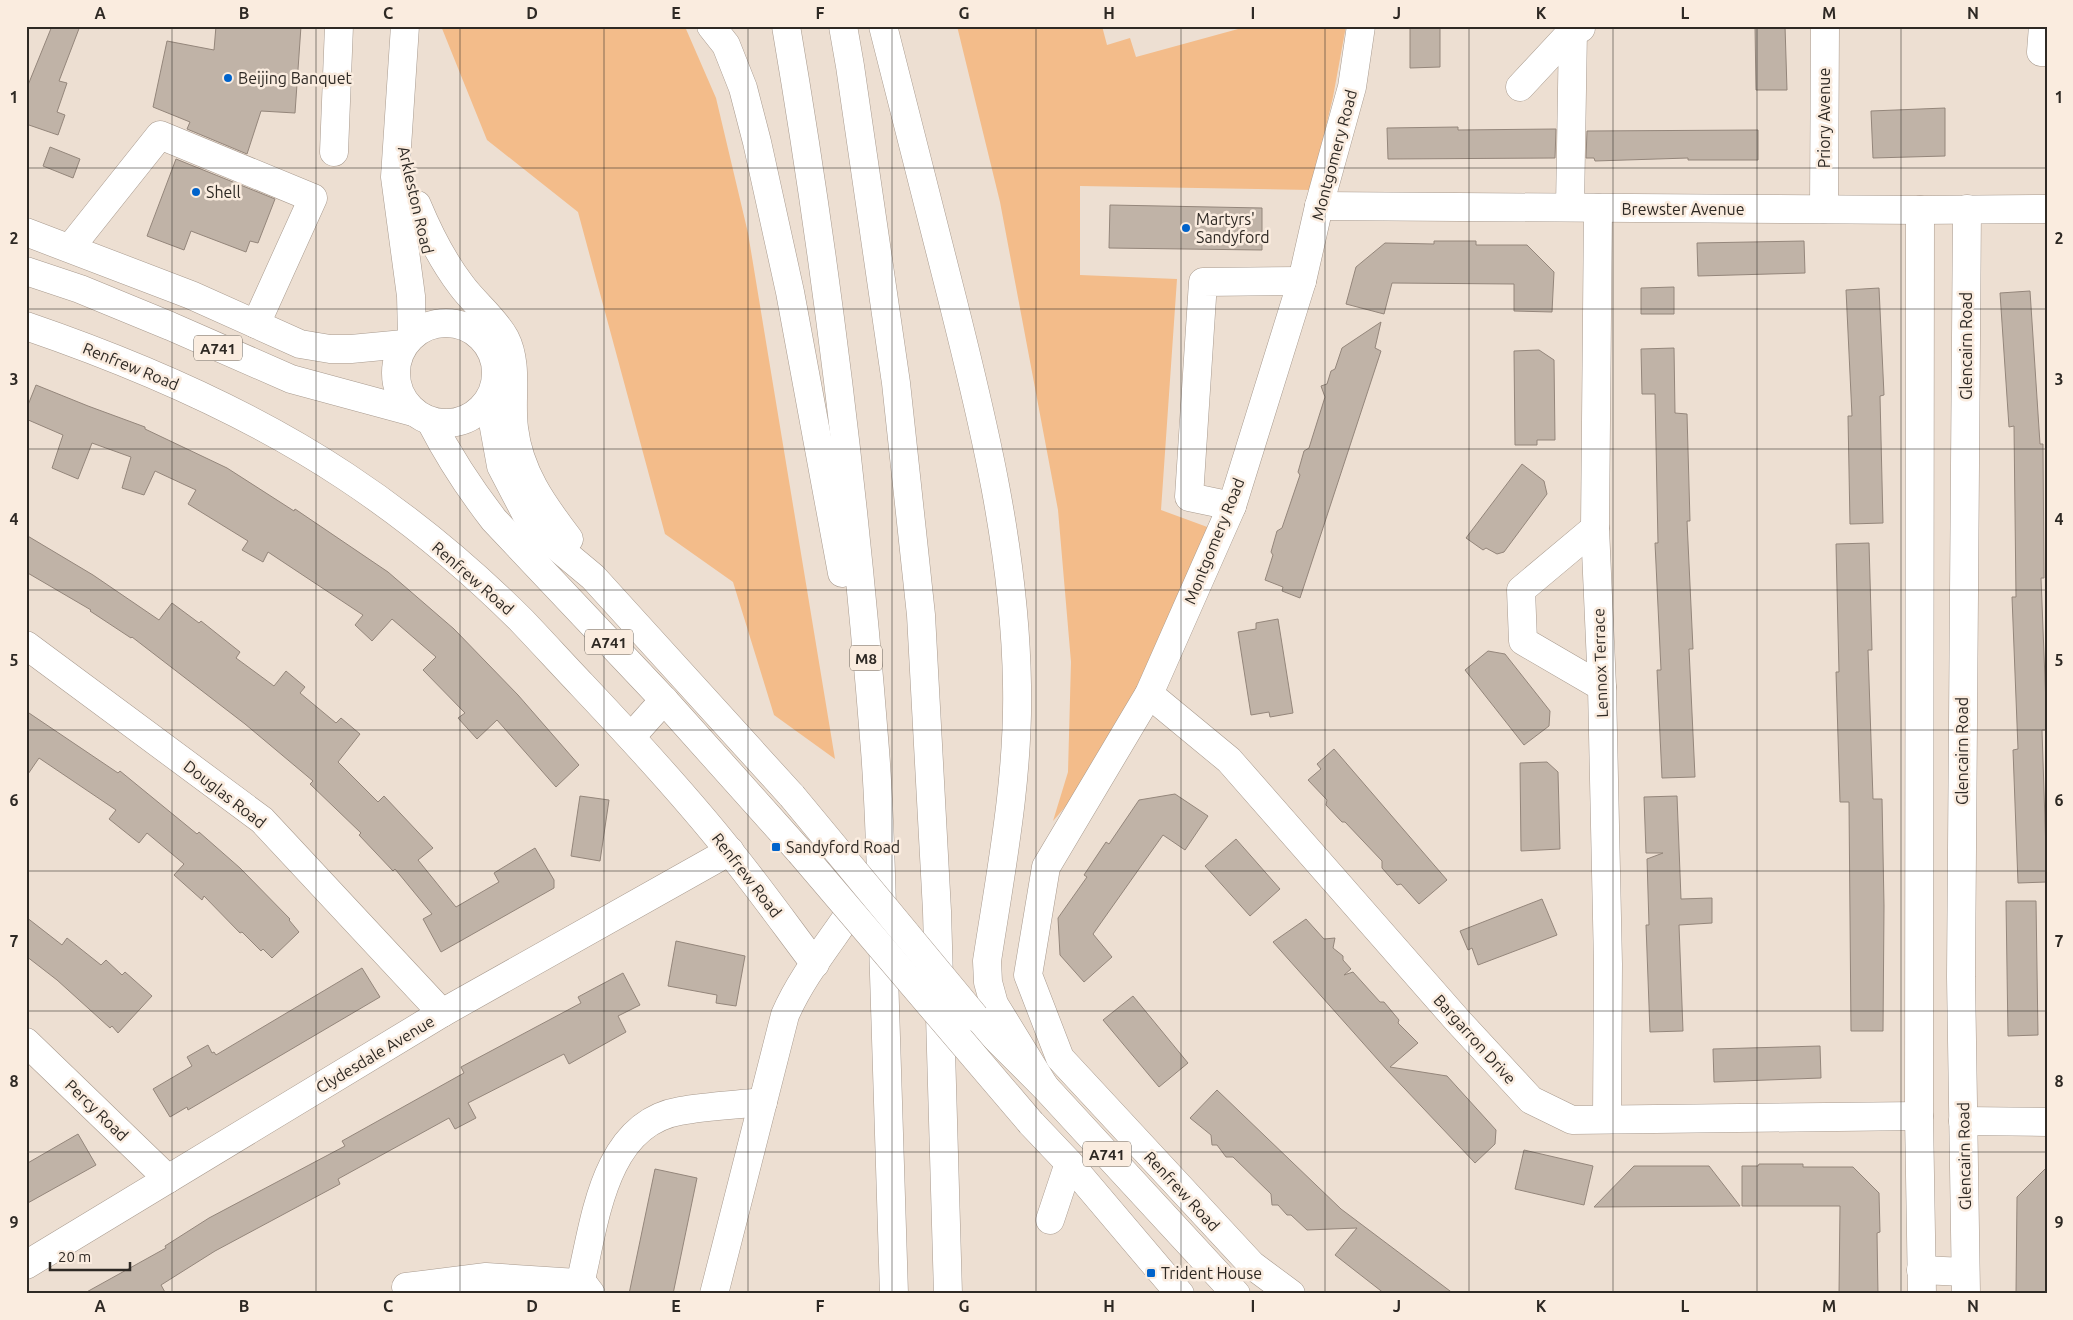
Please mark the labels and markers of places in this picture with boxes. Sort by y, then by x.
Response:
place label: Beijing Banquet [238,69,353,87]
marker: Beijing Banquet [222,72,234,84]
place label: Shell [206,183,241,201]
marker: Shell [190,186,202,198]
place label: Martyrs' Sandyford [1196,210,1270,246]
marker: Martyrs' Sandyford [1180,222,1192,234]
place label: Sandyford Road [786,838,900,856]
marker: Sandyford Road [770,841,782,853]
place label: Trident House [1161,1264,1262,1282]
marker: Trident House [1145,1267,1157,1279]

